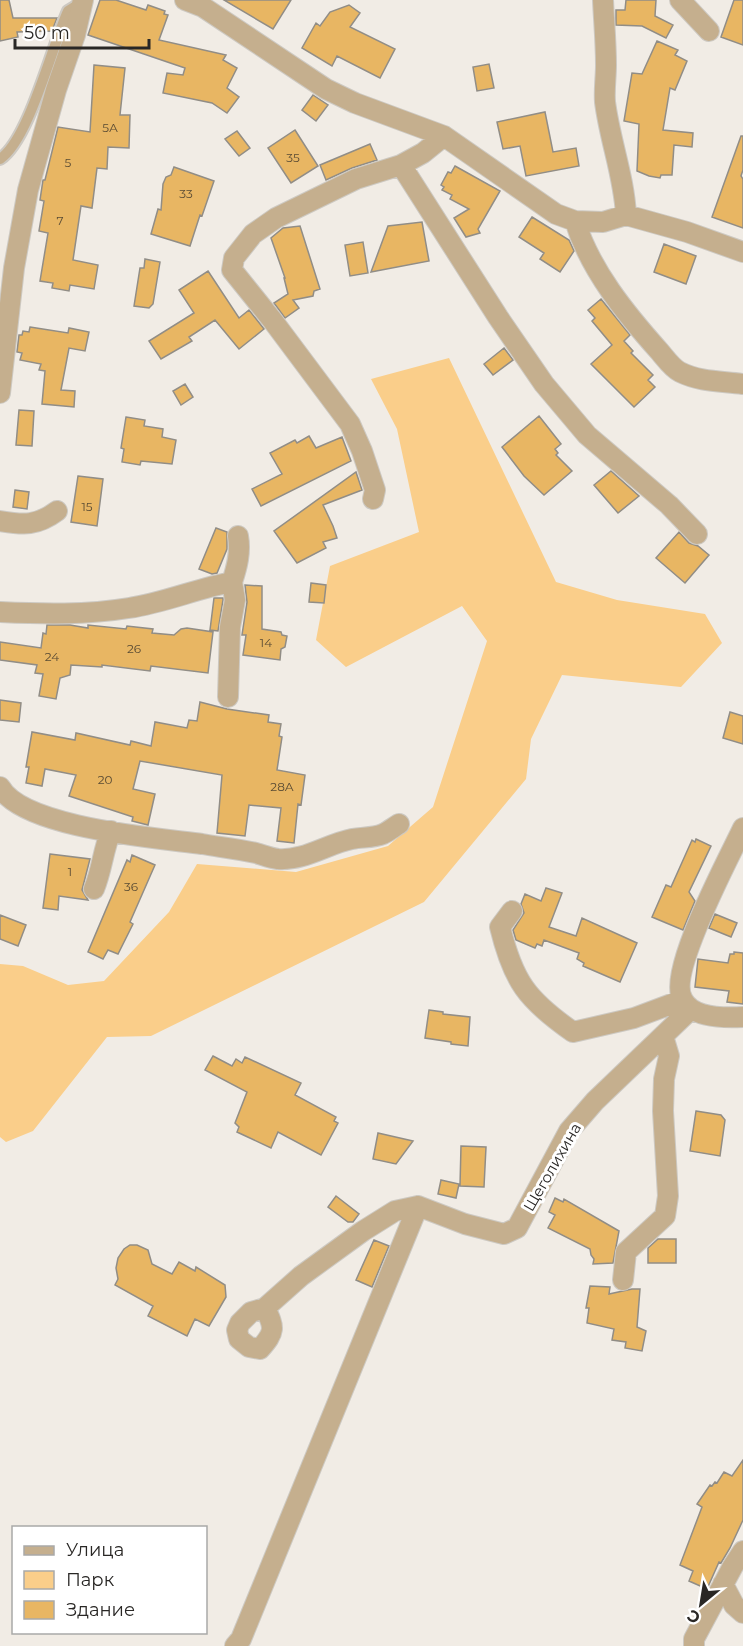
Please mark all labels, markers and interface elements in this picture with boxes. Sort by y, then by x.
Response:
scale bar [15,12,148,50]
text: 50 m [24,22,70,44]
house number: 5А [102,120,118,135]
house number: 35 [286,150,300,165]
house number: 5 [65,155,72,170]
house number: 33 [179,186,193,201]
house number: 7 [56,213,64,228]
house number: 15 [81,499,93,514]
house number: 14 [260,635,272,650]
house number: 26 [127,641,141,656]
house number: 24 [45,649,59,664]
house number: 20 [98,772,112,787]
house number: 28А [270,779,294,794]
house number: 1 [68,864,72,879]
house number: 36 [124,879,138,894]
street label: Щеголихина [519,1119,585,1215]
legend [12,1526,207,1634]
text: Улица [66,1539,124,1561]
text: Парк [66,1569,115,1591]
north arrow [671,1574,731,1634]
text: Здание [66,1599,135,1621]
text: С [684,1605,704,1628]

